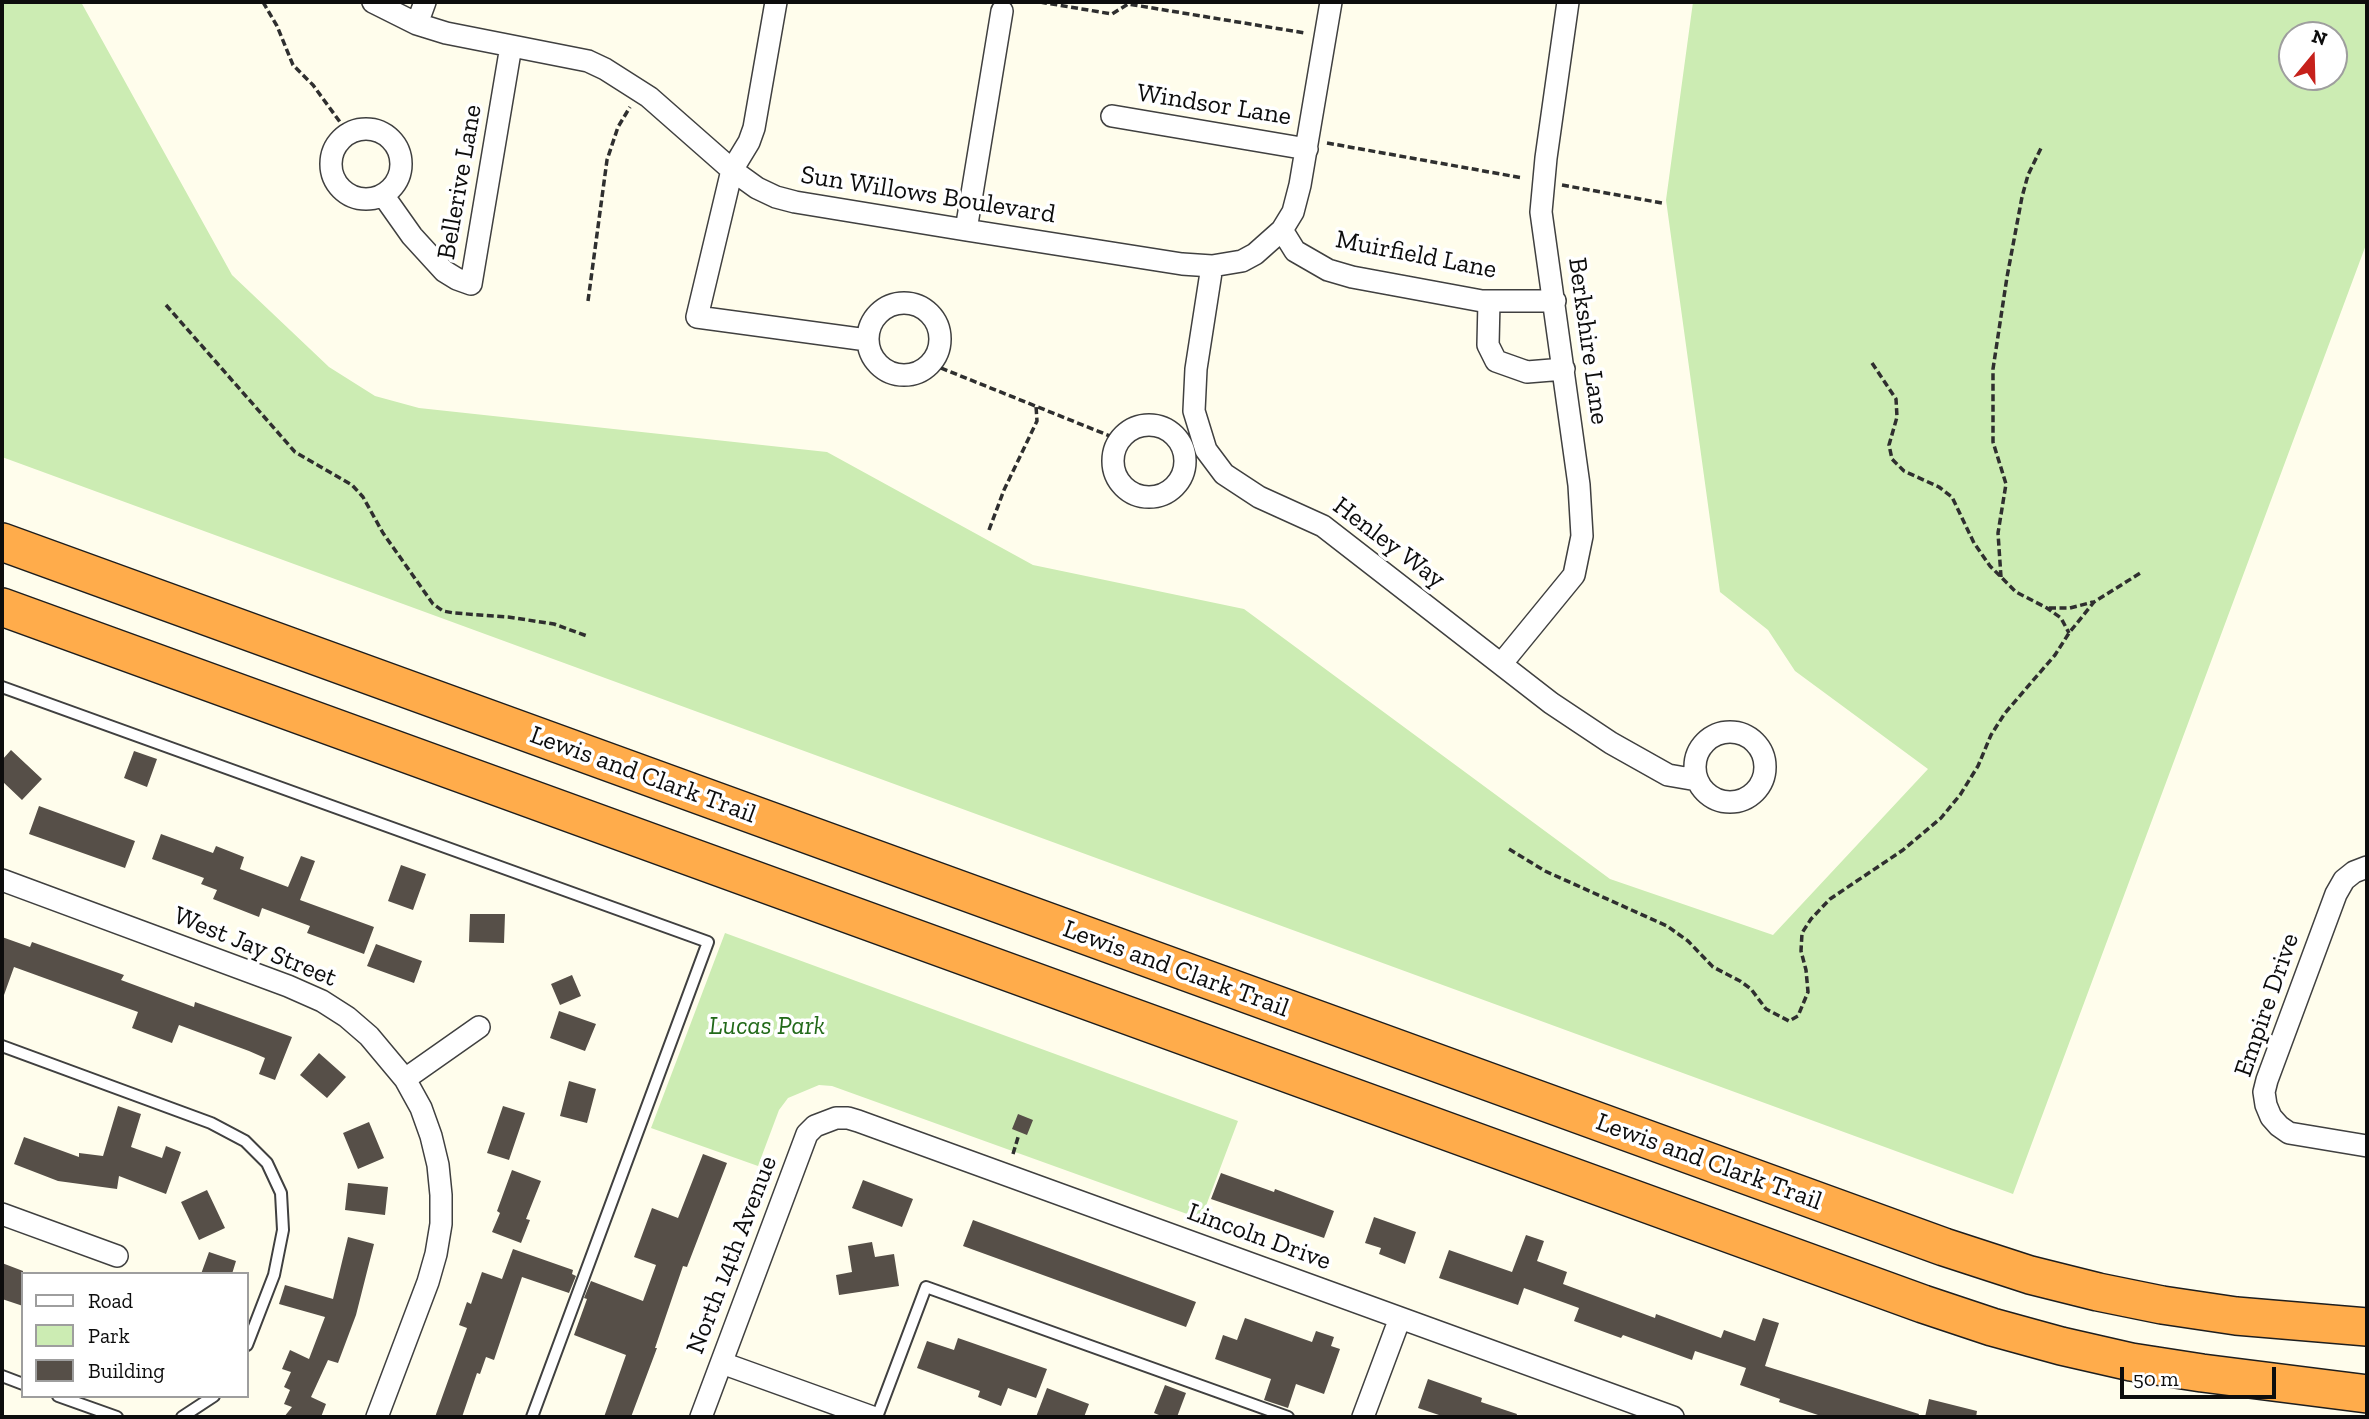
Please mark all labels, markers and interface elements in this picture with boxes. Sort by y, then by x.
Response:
north arrow [2278,21,2348,91]
text: N [2309,24,2330,51]
street label: Windsor Lane [1135,77,1293,133]
street label: Bellerive Lane [431,102,489,262]
street label: Sun Willows Boulevard [798,159,1058,231]
street label: Muirfield Lane [1333,224,1499,286]
street label: Berkshire Lane [1561,255,1615,427]
street label: Henley Way [1327,491,1451,595]
street label: Lewis and Clark Trail [526,720,760,830]
street label: West Jay Street [169,900,341,994]
street label: Lewis and Clark Trail [1059,914,1293,1024]
street label: Empire Drive [2228,929,2306,1081]
park label: Lucas Park [709,1011,825,1043]
street label: Lewis and Clark Trail [1592,1107,1826,1217]
street label: North 14th Avenue [680,1152,784,1358]
street label: Lincoln Drive [1183,1197,1335,1277]
legend [21,1272,248,1398]
text: Road [88,1288,133,1313]
text: Park [88,1323,130,1348]
scale bar [2124,1352,2280,1396]
text: Building [88,1358,165,1383]
text: 50 m [2133,1366,2179,1391]

